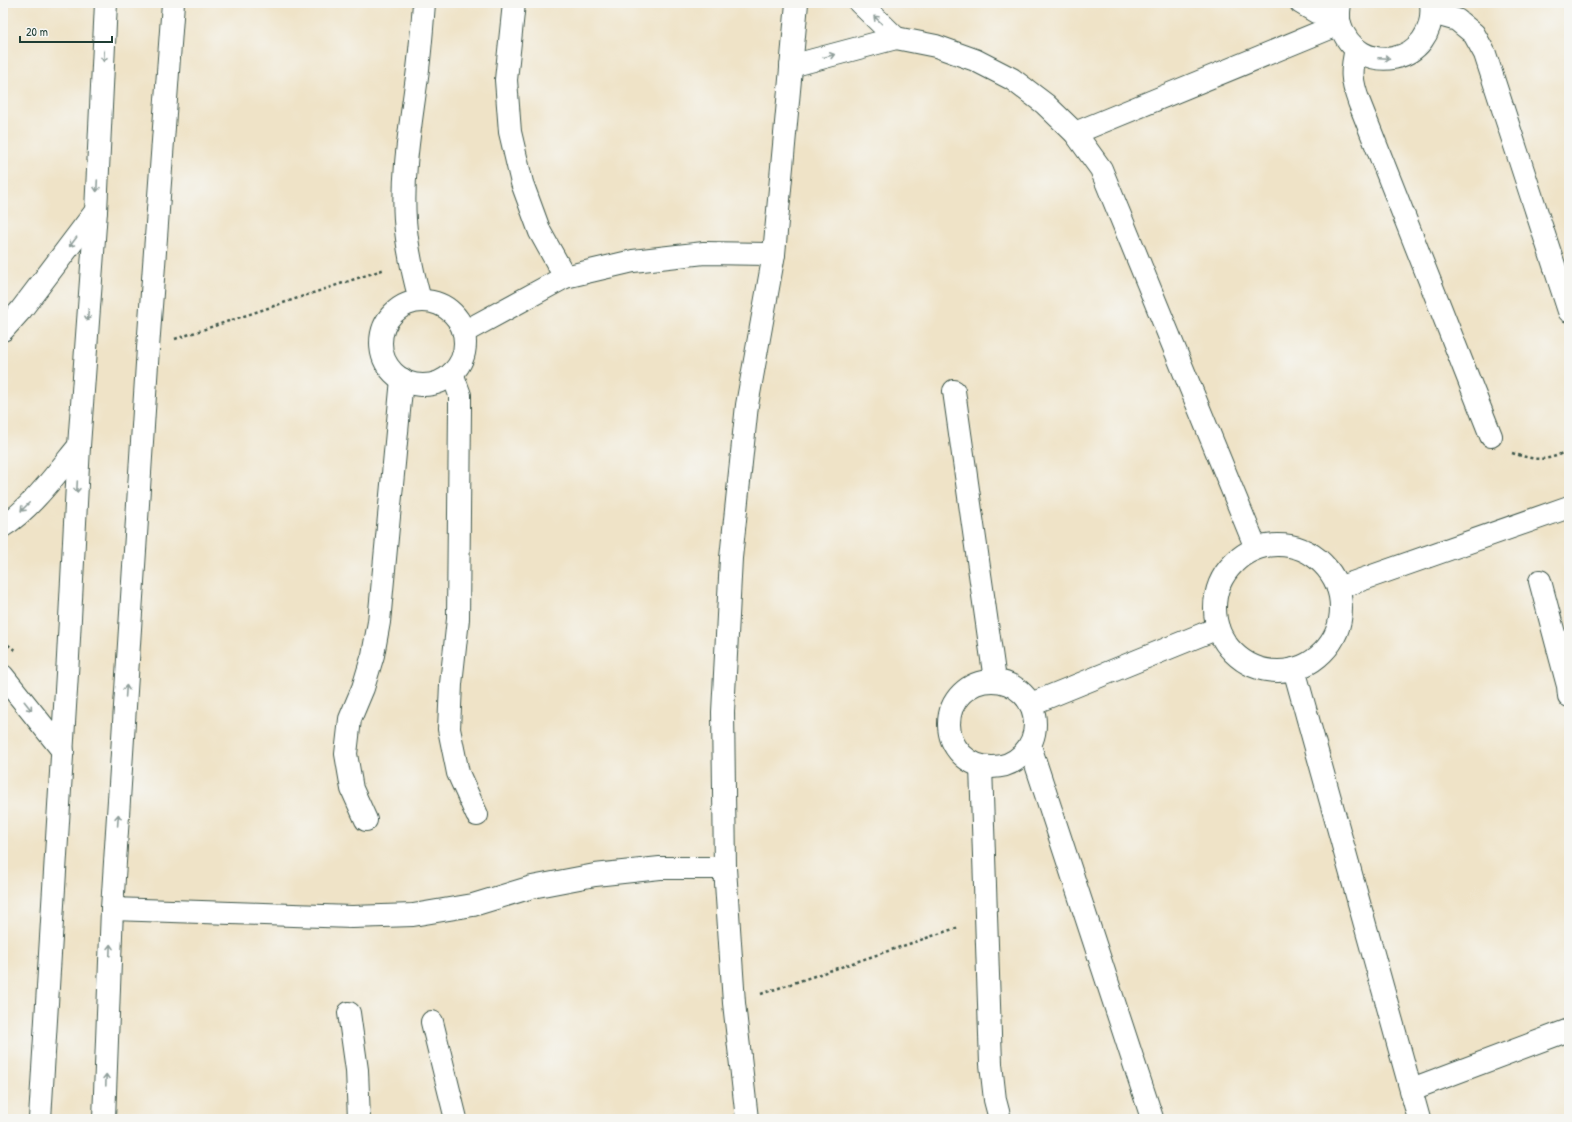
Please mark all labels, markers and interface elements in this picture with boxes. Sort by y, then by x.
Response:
one-way arrow [873,15,883,25]
scale bar [20,18,112,44]
text: 20 m [26,23,48,40]
one-way arrow [100,49,107,62]
one-way arrow [822,51,835,59]
one-way arrow [1377,55,1390,62]
one-way arrow [94,179,101,192]
one-way arrow [69,236,77,247]
one-way arrow [85,308,92,321]
one-way arrow [73,480,80,493]
one-way arrow [21,502,30,512]
one-way arrow [122,685,130,698]
one-way arrow [23,700,32,711]
one-way arrow [114,814,121,827]
one-way arrow [107,944,114,957]
one-way arrow [102,1074,109,1087]

